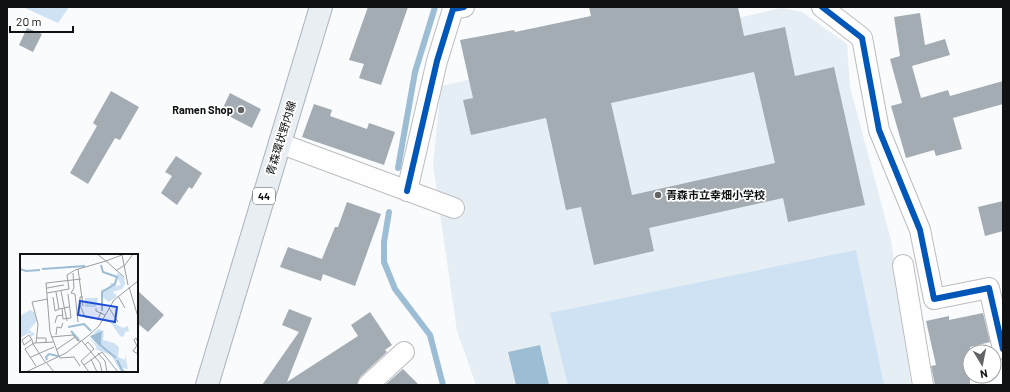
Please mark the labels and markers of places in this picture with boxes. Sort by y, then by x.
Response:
place label: Ramen Shop [172,103,233,116]
marker: Ramen Shop [236,105,246,115]
place label: 青森市立幸畑小学校 [666,188,765,201]
marker: 青森市立幸畑小学校 [653,190,663,200]

